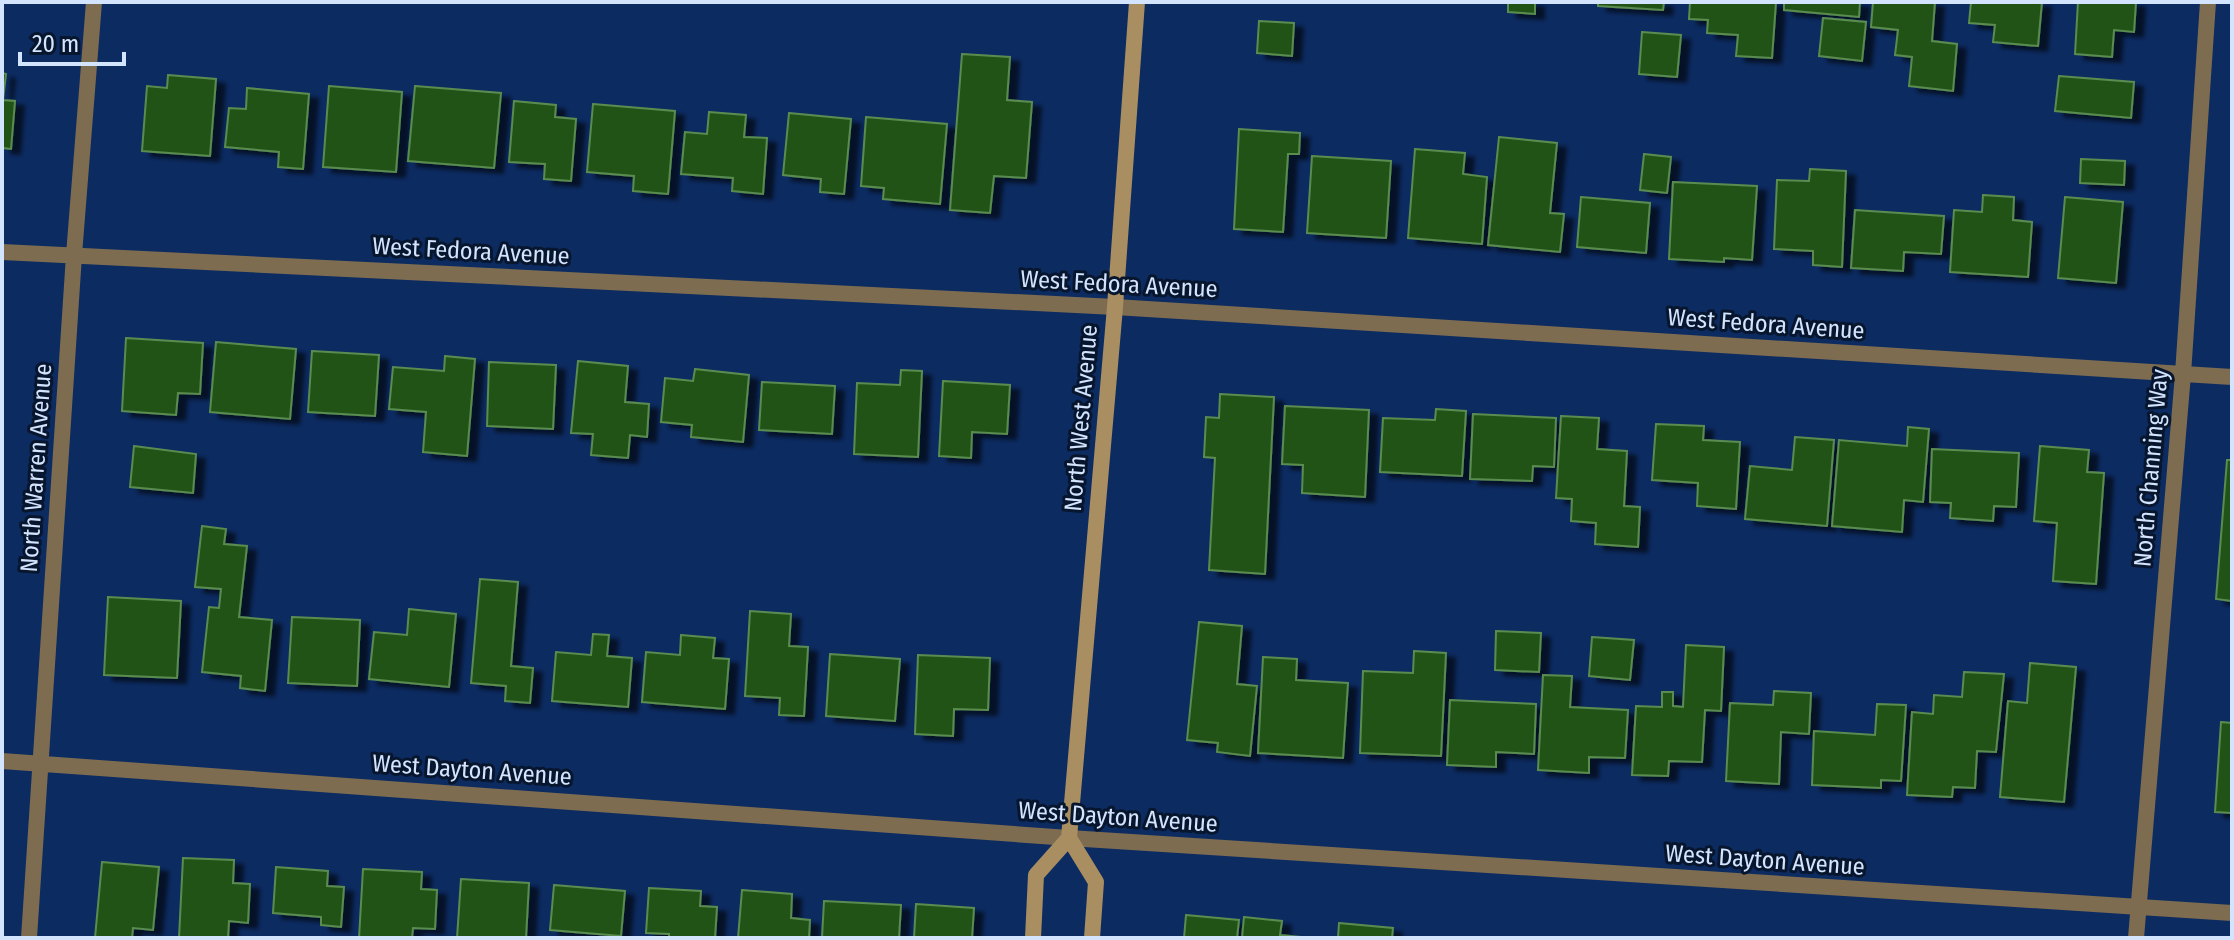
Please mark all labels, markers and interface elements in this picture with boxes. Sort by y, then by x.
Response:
scale bar [20,16,124,66]
text: 20 m [32,30,79,58]
street label: West Fedora Avenue [372,232,570,270]
street label: West Fedora Avenue [1020,265,1218,303]
street label: West Fedora Avenue [1667,303,1865,345]
street label: North West Avenue [1059,324,1103,512]
street label: North Warren Avenue [15,363,57,573]
street label: North Channing Way [2128,368,2174,568]
street label: West Dayton Avenue [371,749,573,791]
street label: West Dayton Avenue [1017,796,1219,838]
street label: West Dayton Avenue [1664,839,1866,881]

